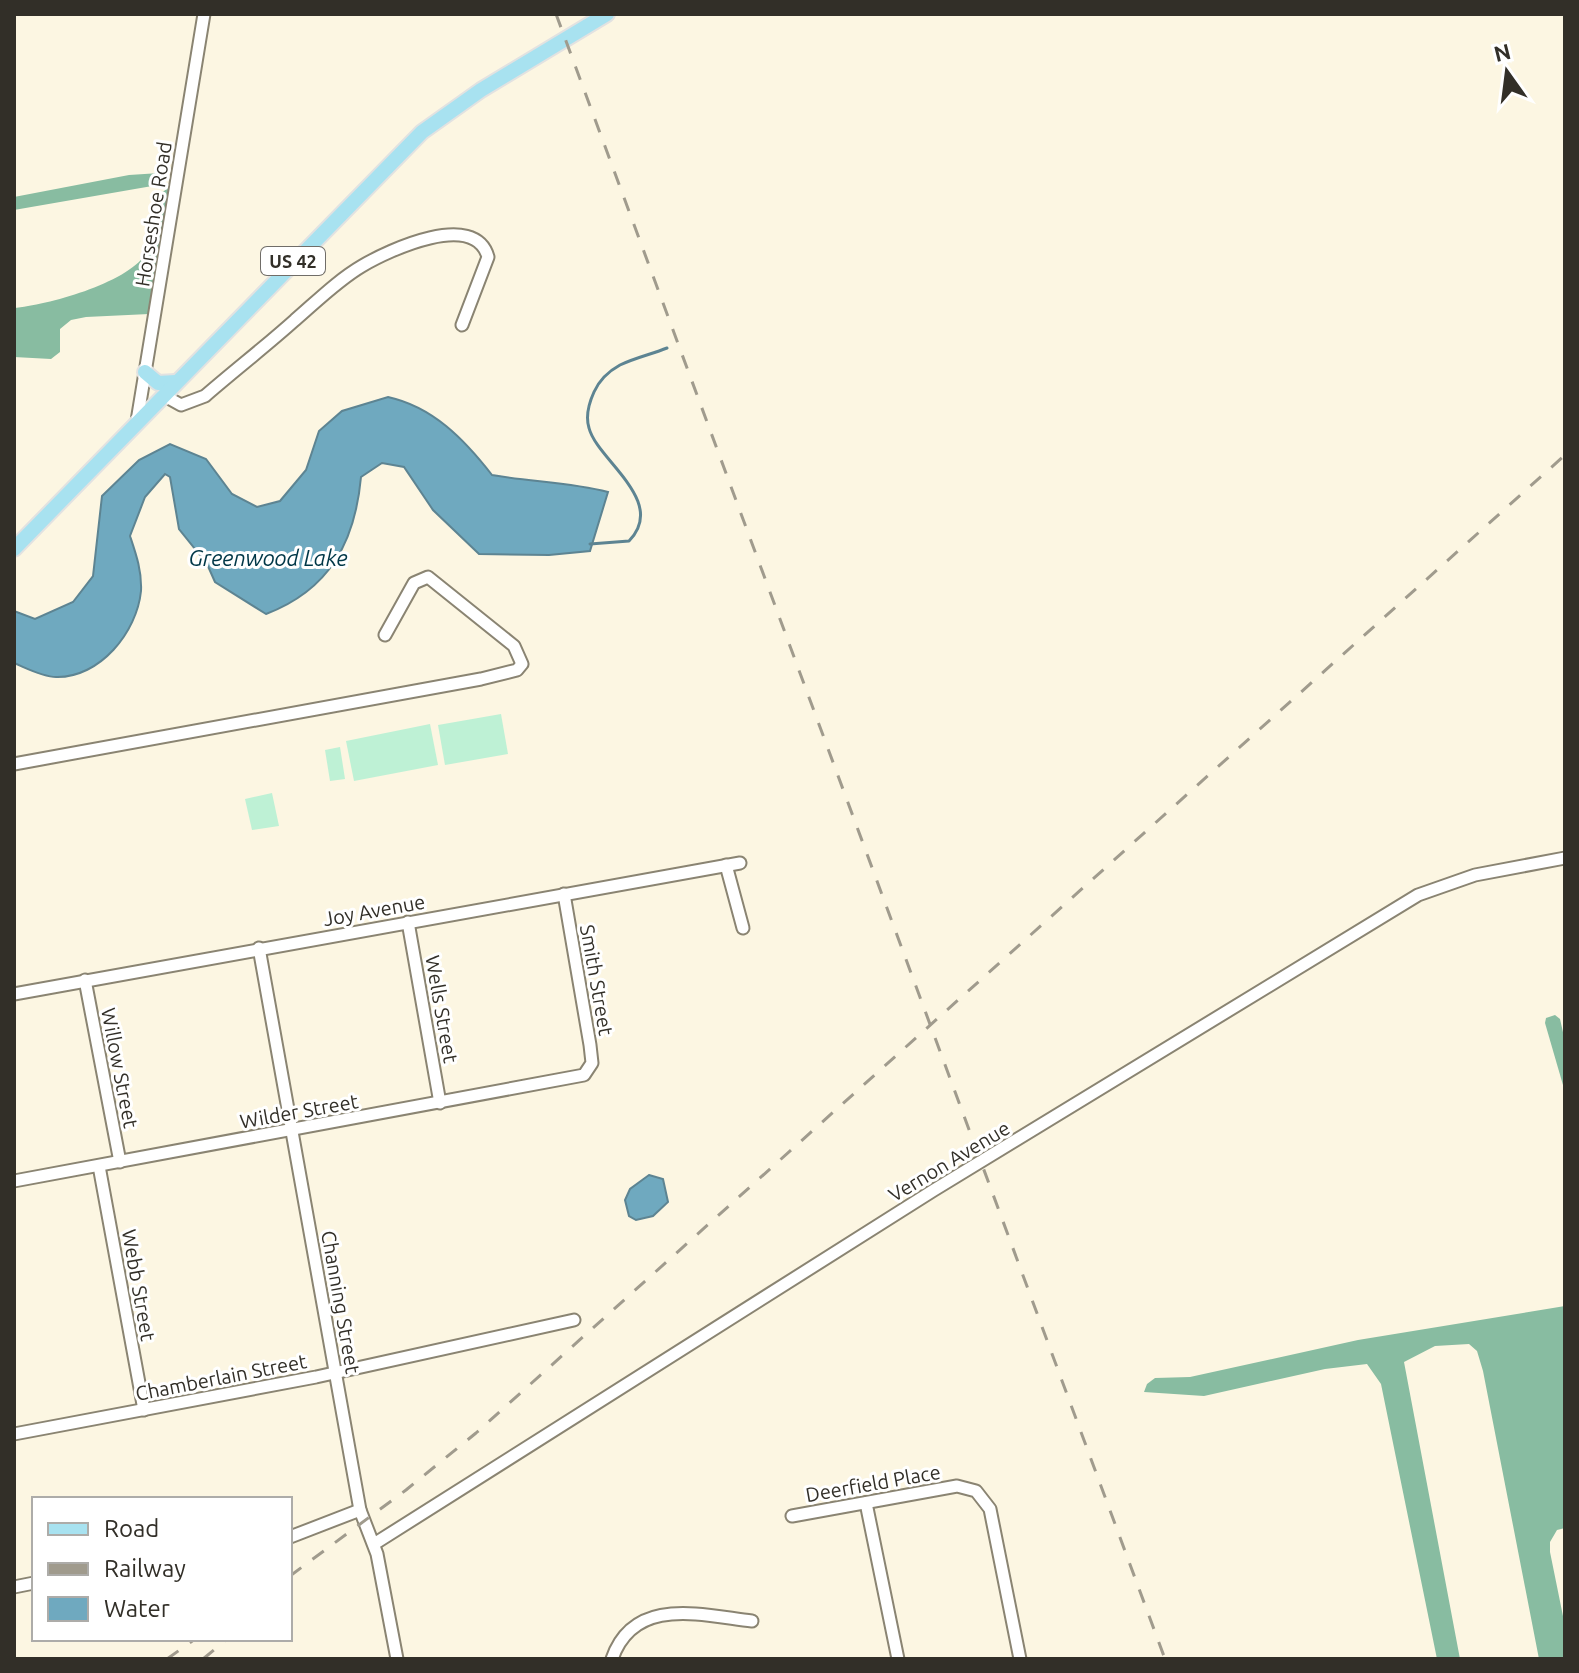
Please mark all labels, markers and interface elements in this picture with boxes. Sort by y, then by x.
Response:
north arrow [1467,32,1547,112]
text: N [1491,38,1513,66]
street label: Horseshoe Road [130,140,176,288]
road number: US 42 [261,247,325,275]
water label: Greenwood Lake [188,545,348,570]
street label: Joy Avenue [321,890,427,930]
street label: Smith Street [576,923,618,1037]
street label: Wells Street [421,953,463,1065]
street label: Willow Street [97,1006,143,1130]
street label: Wilder Street [238,1089,360,1133]
street label: Vernon Avenue [884,1116,1014,1206]
street label: Webb Street [118,1227,160,1343]
street label: Channing Street [317,1229,365,1376]
street label: Chamberlain Street [133,1349,309,1405]
street label: Deerfield Place [804,1460,942,1506]
legend [32,1497,292,1641]
text: Road [104,1515,159,1542]
text: Railway [104,1555,186,1582]
text: Water [104,1595,170,1622]

